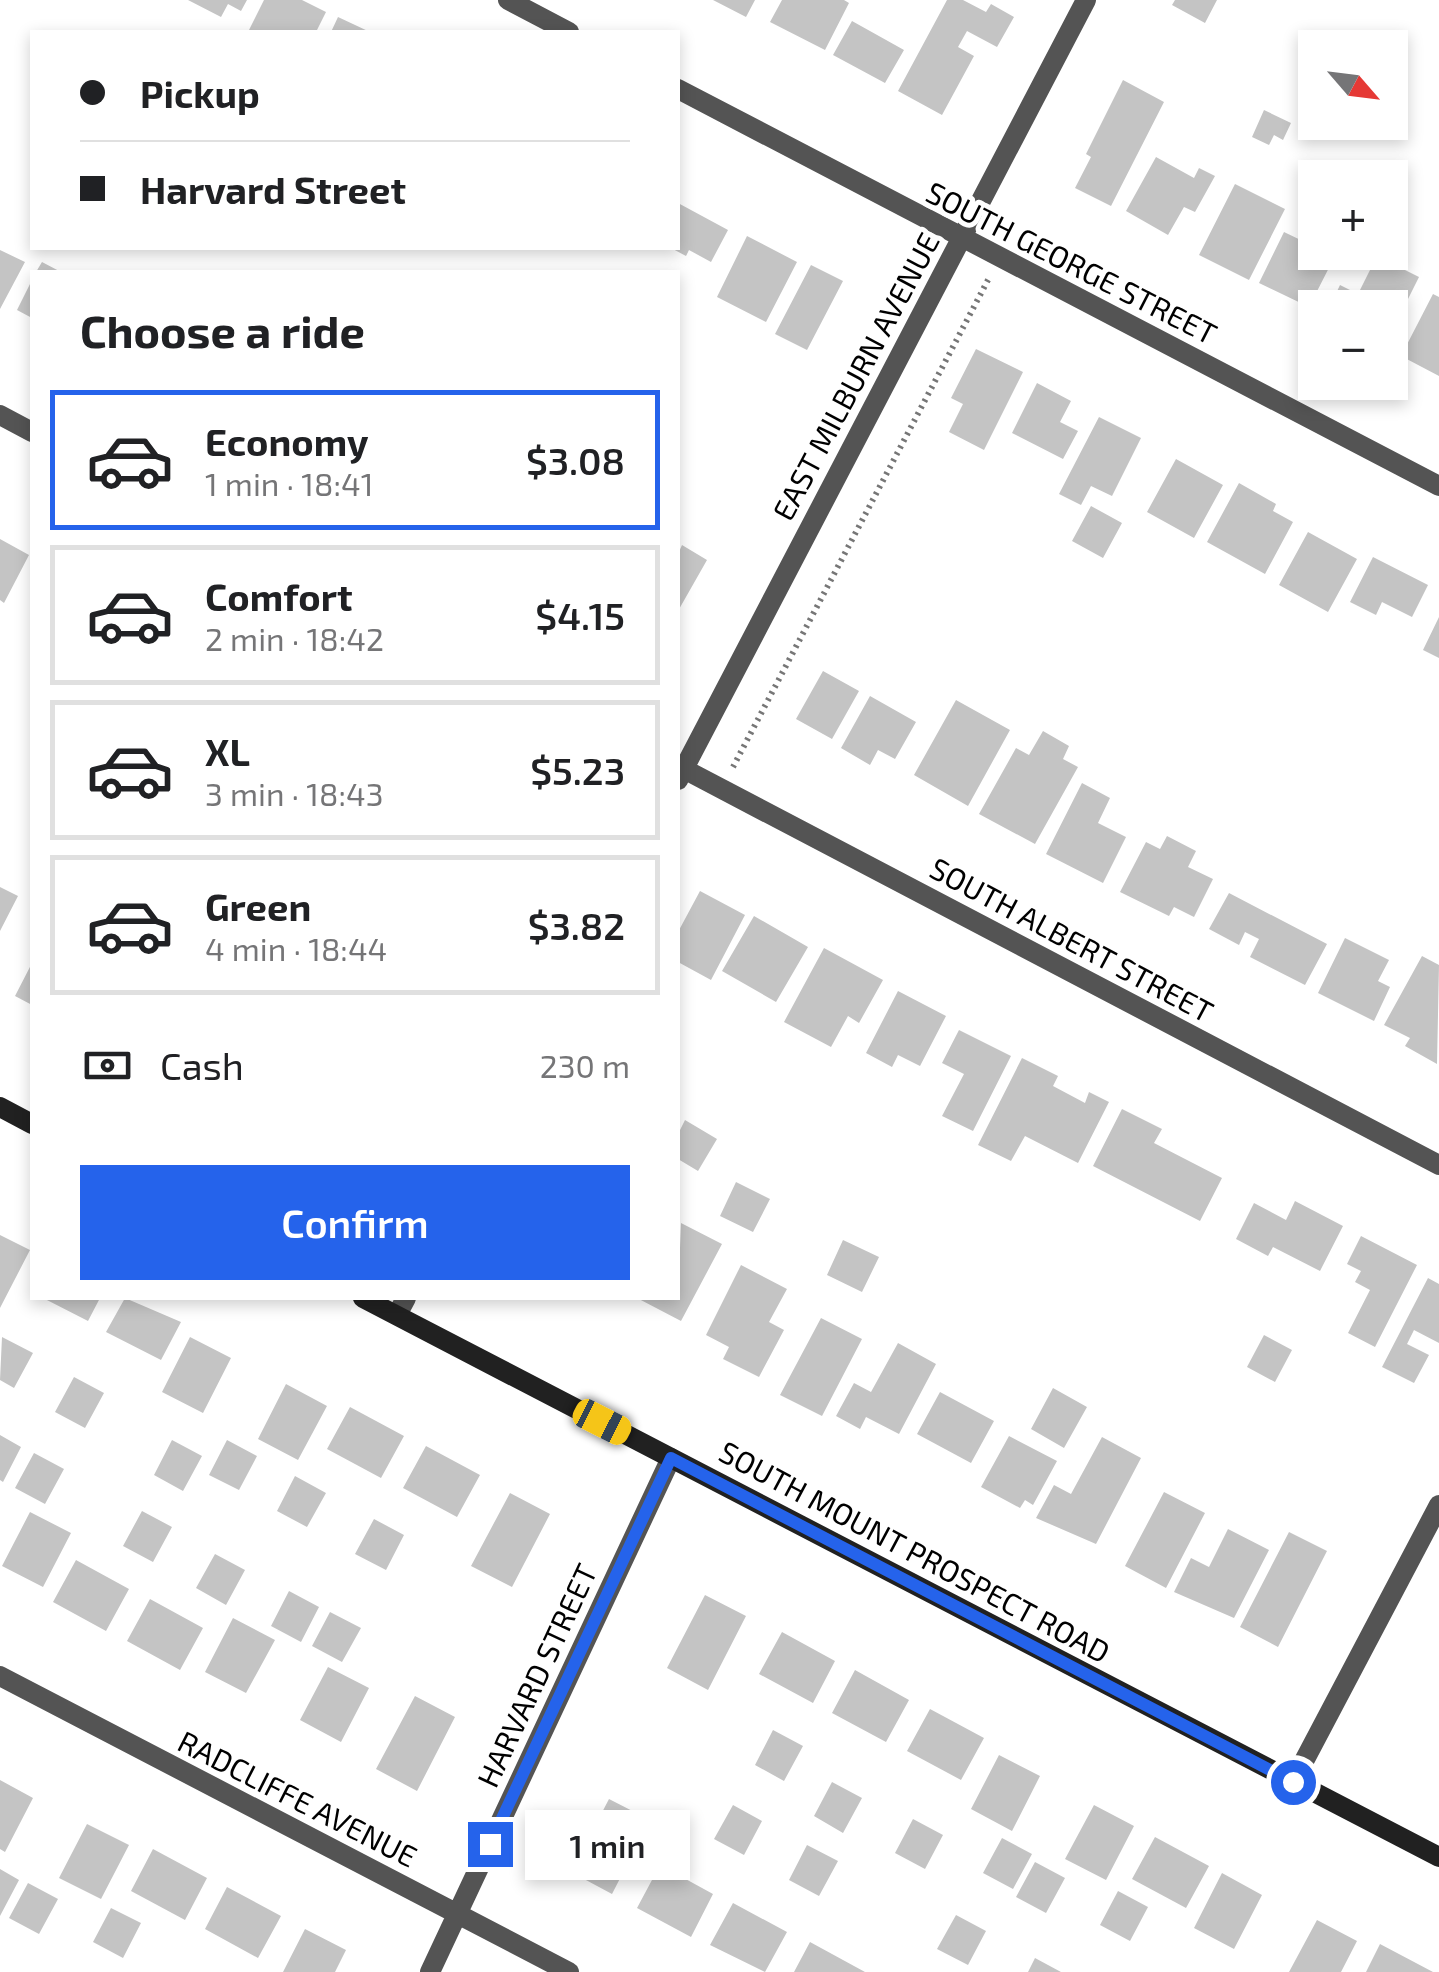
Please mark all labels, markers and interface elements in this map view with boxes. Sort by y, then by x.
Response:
north arrow [1298,30,1408,140]
map controls [1298,30,1408,400]
text: Pickup [140,70,260,116]
button: + [1298,160,1408,270]
text: Harvard Street [140,166,406,212]
street label: SOUTH GEORGE STREET [921,173,1223,351]
street label: EAST MILBURN AVENUE [764,226,946,526]
button: − [1298,290,1408,400]
text: Choose a ride [80,303,365,357]
icon: car [85,415,175,505]
text: Economy [205,418,369,464]
text: $3.08 [526,437,625,483]
text: 1 min · 18:41 [205,464,373,502]
icon: car [85,570,175,660]
text: Comfort [205,573,353,619]
text: $4.15 [535,592,625,638]
text: 2 min · 18:42 [205,619,384,657]
icon: car [85,725,175,815]
text: XL [205,728,250,774]
text: $5.23 [530,747,625,793]
text: 3 min · 18:43 [205,774,384,812]
street label: SOUTH ALBERT STREET [924,849,1220,1029]
icon: car [85,880,175,970]
text: Green [205,883,311,929]
text: $3.82 [528,902,625,948]
text: 4 min · 18:44 [205,929,387,967]
icon: cash [80,1038,135,1093]
text: Cash [160,1042,244,1088]
text: 230 m [540,1046,630,1084]
button: Confirm [80,1165,630,1280]
car [568,1395,636,1449]
street label: SOUTH MOUNT PROSPECT ROAD [714,1433,1116,1669]
street label: HARVARD STREET [469,1558,603,1792]
street label: RADCLIFFE AVENUE [173,1722,423,1874]
route start [1271,1760,1316,1805]
callout: 1 min [525,1809,690,1879]
route end [468,1822,513,1867]
text: 1 min [570,1826,645,1864]

